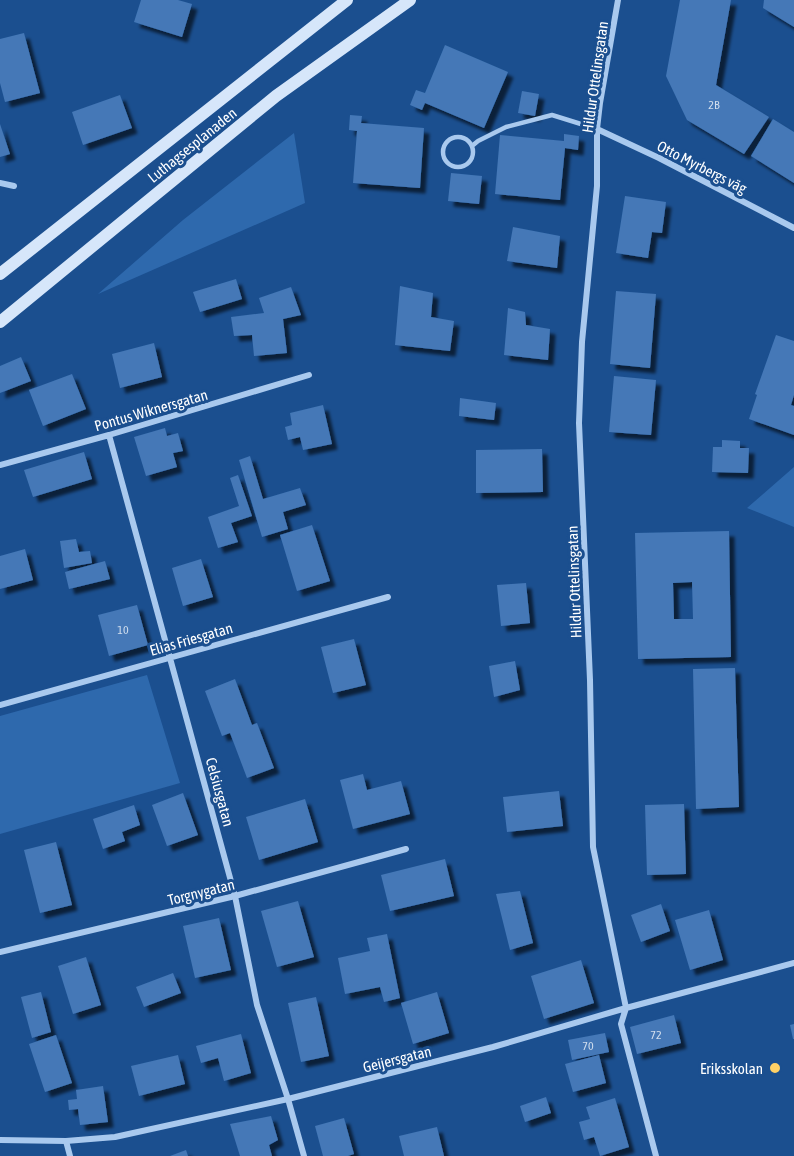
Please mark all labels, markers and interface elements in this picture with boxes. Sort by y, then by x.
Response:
street label: Hildur Ottelinsgatan [579,20,611,134]
house number: 2B [708,98,720,112]
street label: Luthagsesplanaden [144,104,240,186]
street label: Otto Myrbergs väg [654,137,750,197]
street label: Pontus Wiknersgatan [92,386,210,434]
street label: Hildur Ottelinsgatan [564,525,584,639]
street label: Elias Friesgatan [148,619,234,659]
house number: 10 [117,623,129,637]
street label: Celsiusgatan [203,756,237,828]
street label: Torgnygatan [166,875,236,909]
house number: 72 [650,1028,662,1042]
house number: 70 [582,1039,594,1053]
street label: Geijersgatan [361,1042,433,1076]
place label: Eriksskolan [700,1060,763,1077]
marker: Eriksskolan [768,1061,782,1075]

